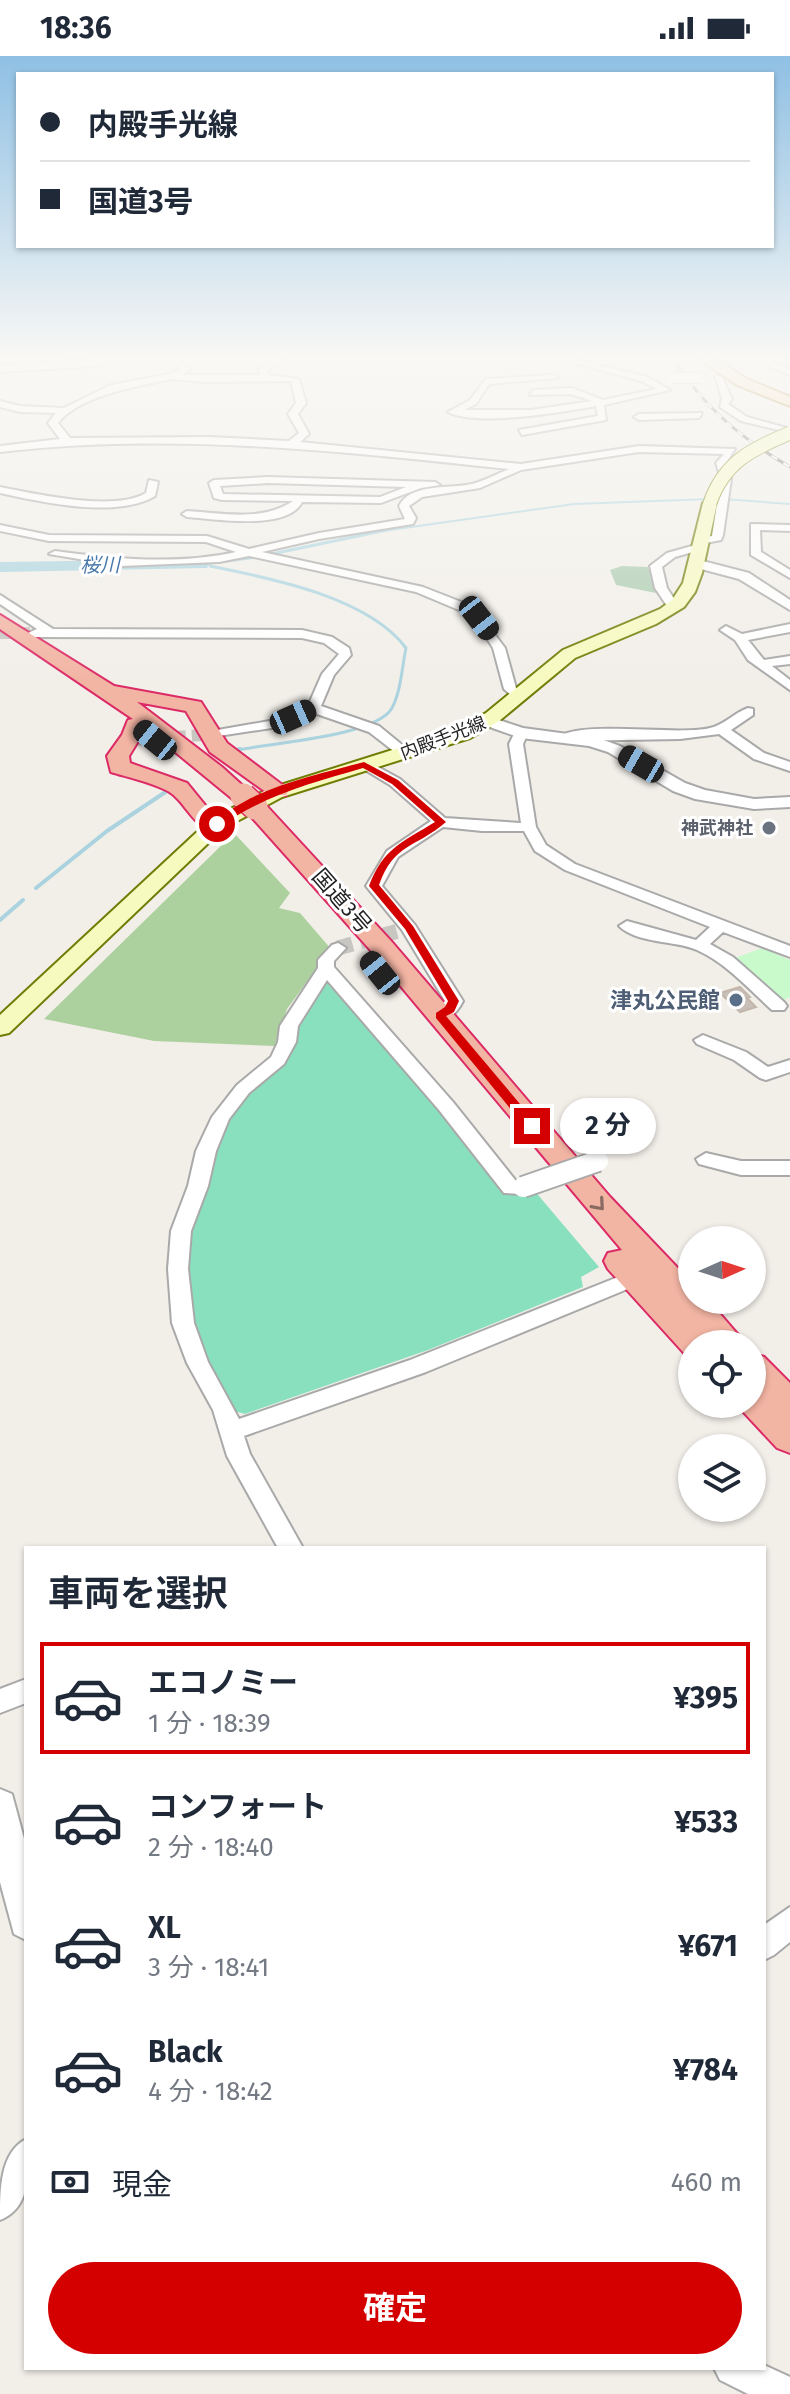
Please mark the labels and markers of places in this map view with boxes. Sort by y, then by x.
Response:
place label: 神武神社 [681,817,753,839]
marker: 神武神社 [760,819,778,837]
place label: 津丸公民館 [610,987,720,1014]
marker: 津丸公民館 [727,991,745,1009]

